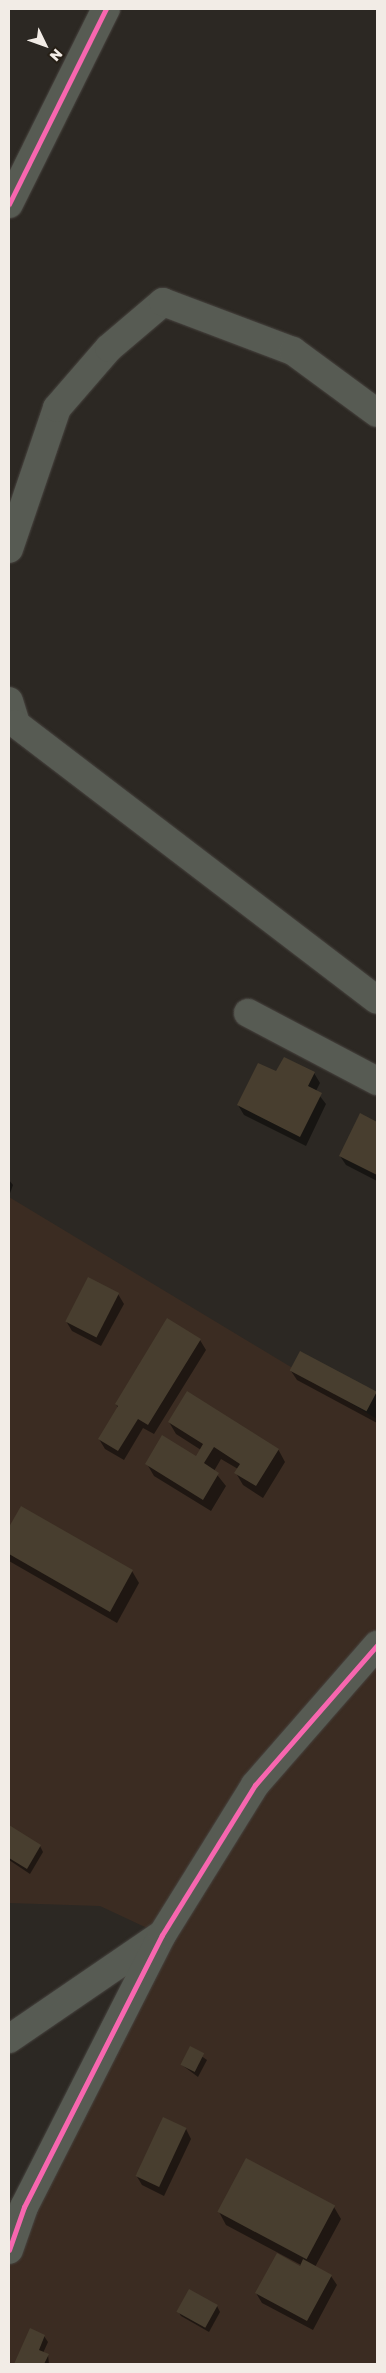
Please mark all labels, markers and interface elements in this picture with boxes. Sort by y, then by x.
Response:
north arrow [20,20,70,70]
text: N [47,46,66,65]

